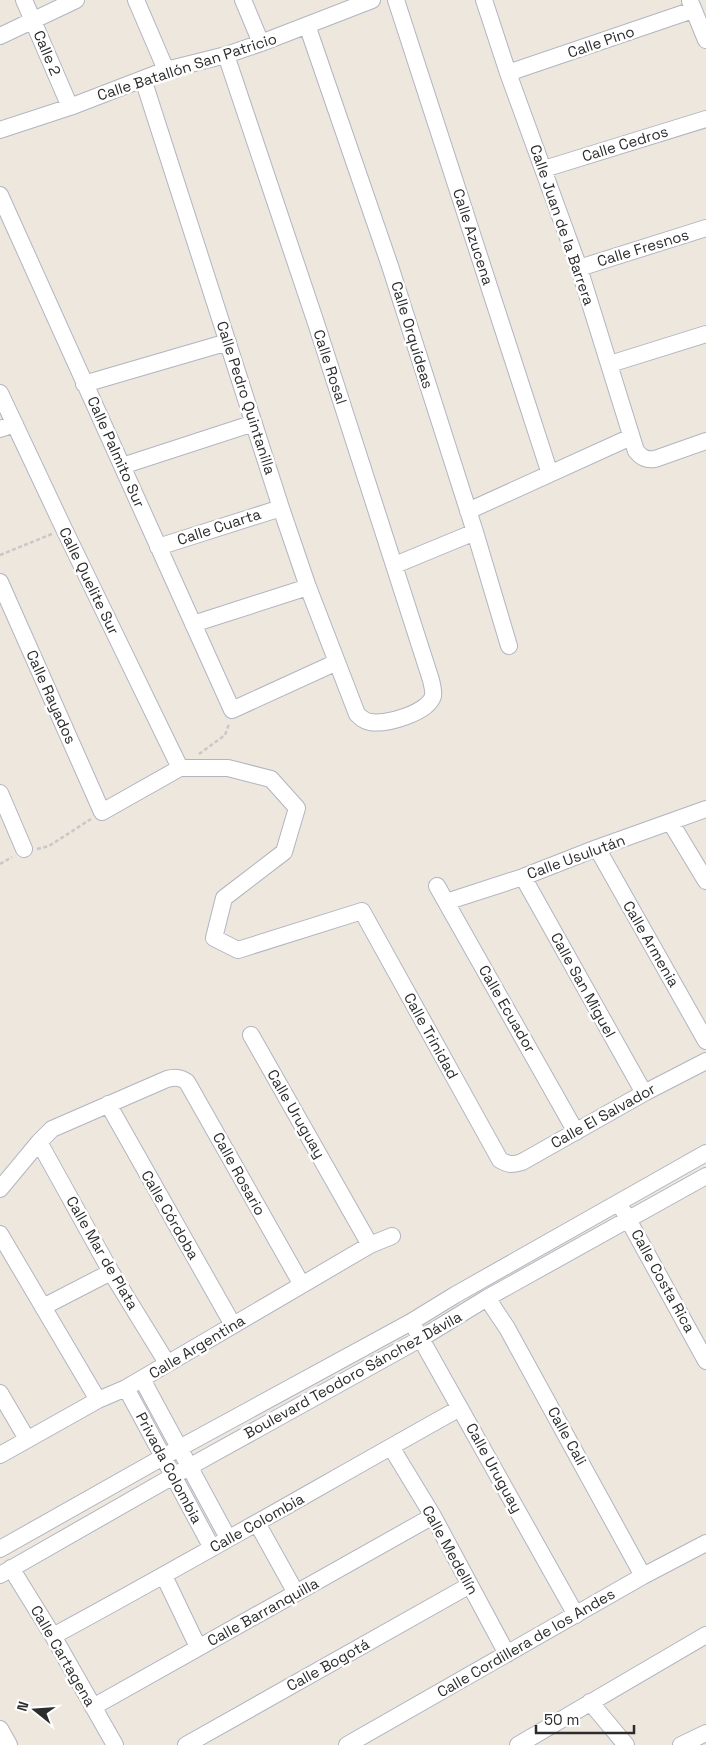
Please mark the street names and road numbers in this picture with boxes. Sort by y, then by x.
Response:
street label: Calle Pino [565,21,637,62]
street label: Calle 2 [29,27,65,78]
street label: Calle Batallón San Patricio [95,29,279,105]
street label: Calle Cedros [579,121,670,166]
street label: Calle Juan de la Barrera [526,142,599,308]
street label: Calle Azucena [449,186,498,288]
street label: Calle Fresnos [595,225,691,270]
street label: Calle Orquídeas [387,279,438,391]
street label: Calle Pedro Quintanilla [213,319,280,477]
street label: Calle Rosal [310,327,351,407]
street label: Calle Palmito Sur [83,393,150,511]
street label: Calle Cuarta [175,504,263,549]
street label: Calle Quelite Sur [55,524,124,638]
street label: Calle Rayados [22,647,81,747]
street label: Calle Usulután [524,830,627,883]
street label: Calle Armenia [619,897,684,991]
street label: Calle San Miguel [547,929,620,1041]
street label: Calle Ecuador [475,962,540,1056]
street label: Calle Trinidad [400,989,463,1082]
street label: Calle Uruguay [263,1066,330,1162]
street label: Calle El Salvador [547,1079,659,1152]
street label: Calle Rosario [209,1129,270,1219]
street label: Calle Córdoba [137,1167,204,1263]
street label: Calle Mar de Plata [62,1192,143,1313]
street label: Calle Costa Rica [627,1226,700,1336]
street label: Boulevard Teodoro Sánchez Dávila [240,1306,465,1443]
street label: Calle Argentina [145,1310,249,1383]
street label: Calle Cali [544,1403,591,1468]
street label: Privada Colombia [132,1409,207,1527]
street label: Calle Uruguay [462,1420,527,1516]
street label: Calle Colombia [206,1489,308,1556]
street label: Calle Medellín [418,1502,483,1598]
street label: Calle Barranquilla [204,1573,322,1650]
street label: Calle Cordillera de los Andes [434,1584,618,1701]
street label: Calle Cartagena [27,1602,100,1710]
street label: Calle Bogotá [283,1634,373,1695]

